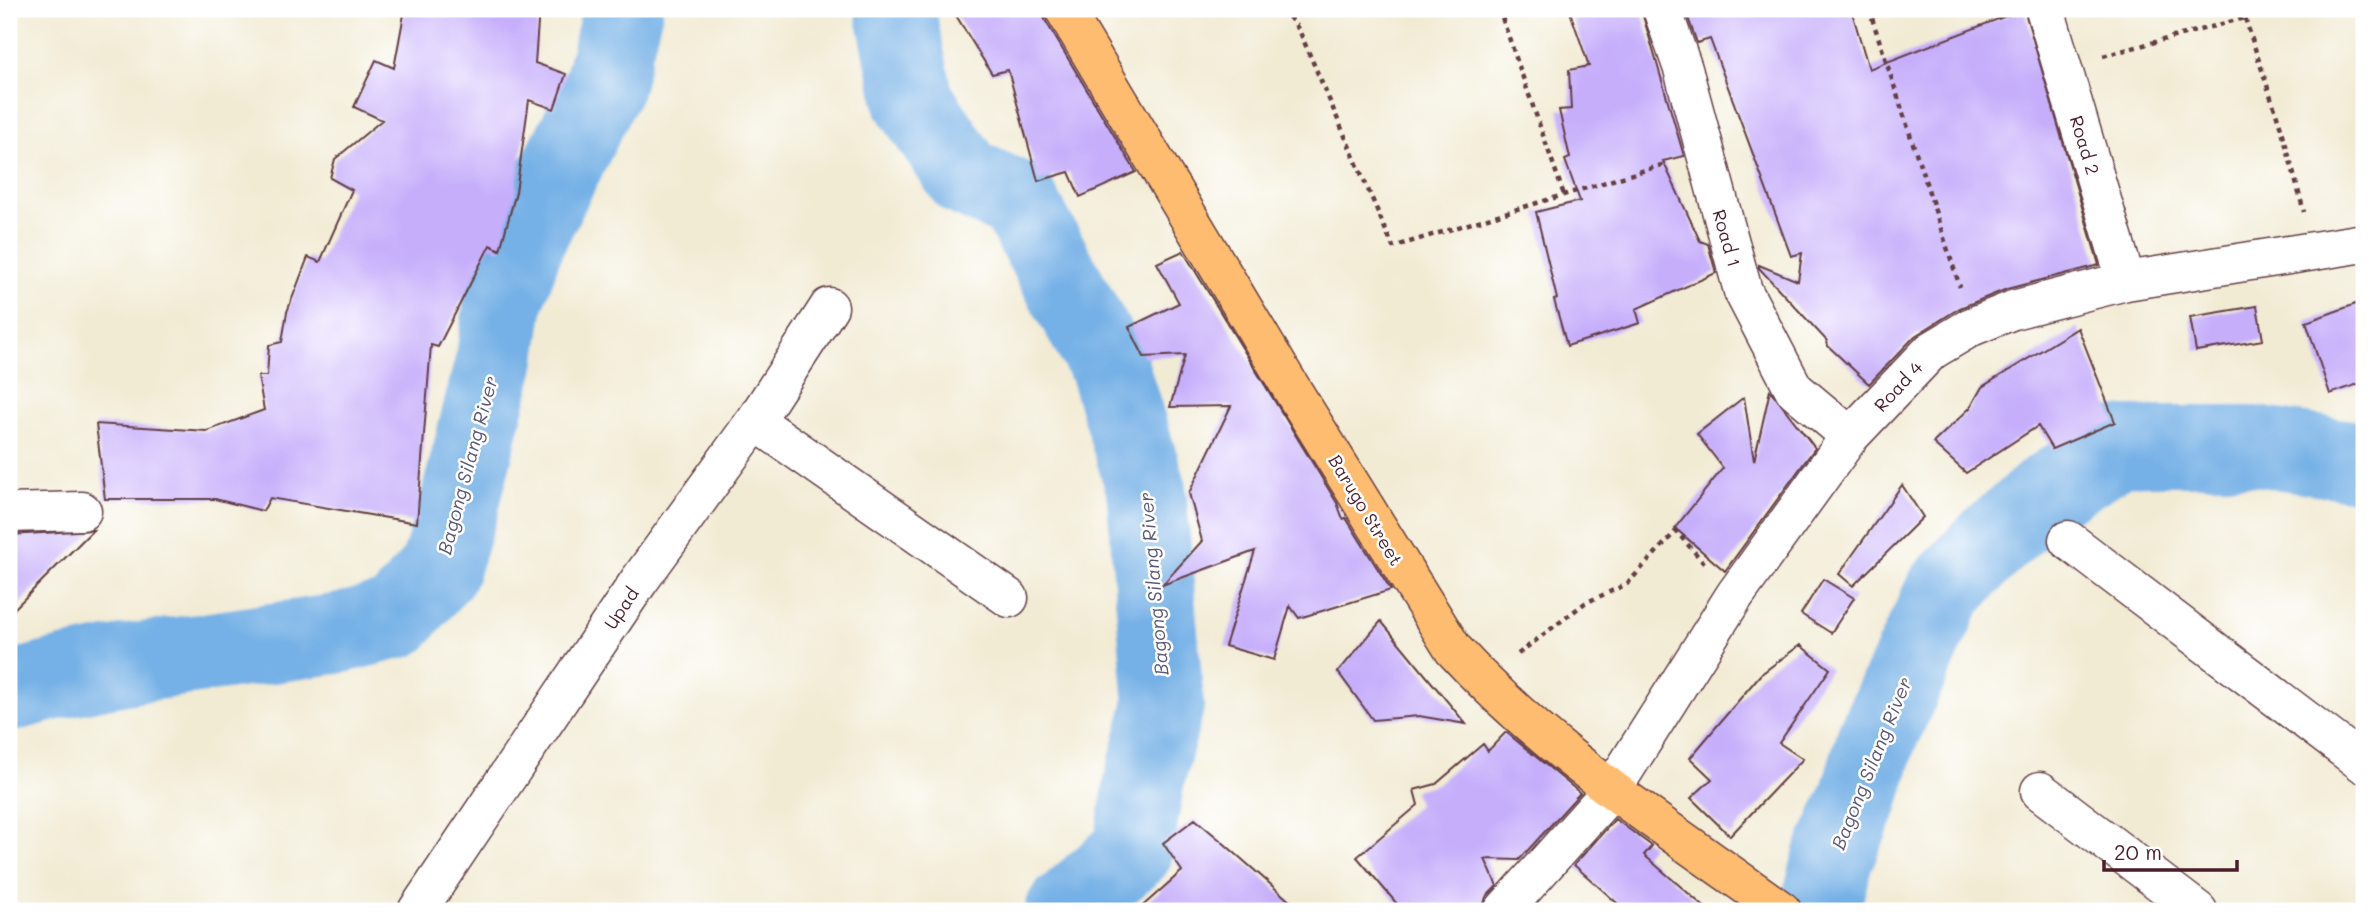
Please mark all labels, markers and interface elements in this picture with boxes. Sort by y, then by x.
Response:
street label: Road 2 [2065,113,2105,177]
street label: Road 1 [1707,207,1747,269]
street label: Road 4 [1868,355,1928,417]
water label: Bagong Silang River [431,373,503,557]
street label: Barugo Street [1323,450,1409,570]
water label: Bagong Silang River [1133,491,1173,677]
street label: Upad [598,582,644,634]
water label: Bagong Silang River [1825,673,1917,853]
scale bar [2104,829,2236,873]
text: 20 m [2114,838,2162,865]

